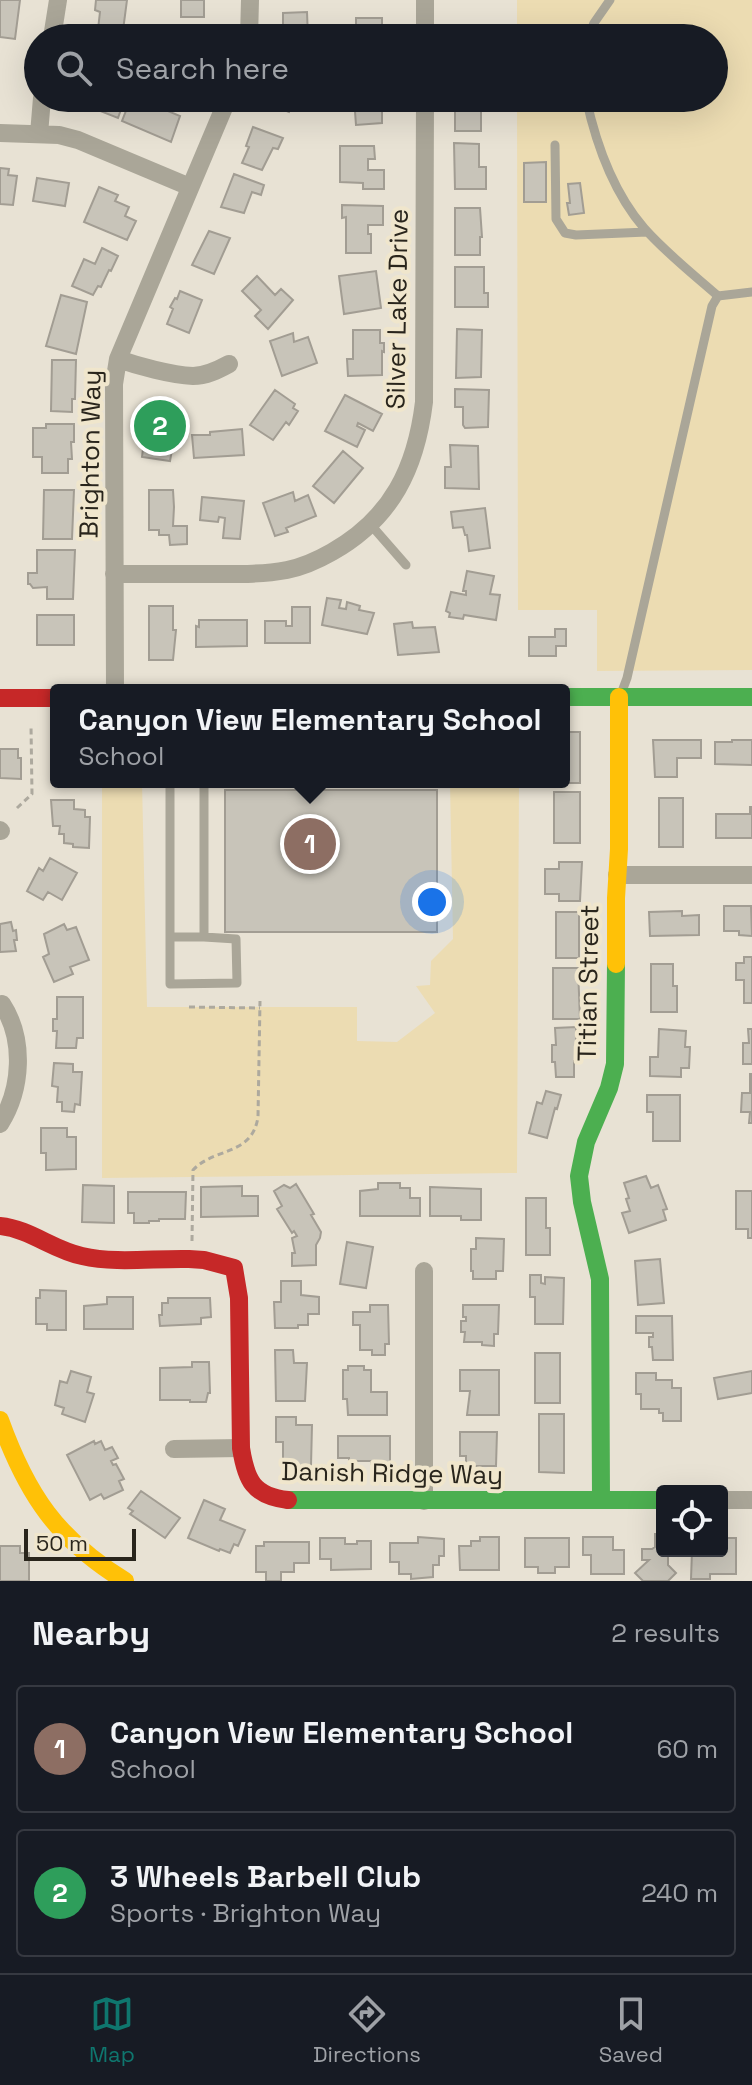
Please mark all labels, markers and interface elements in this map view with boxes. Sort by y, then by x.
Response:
search box [24,24,728,112]
icon: search [52,46,96,90]
text: Search here [116,49,289,88]
street label: Silver Lake Drive [378,208,416,410]
street label: Brighton Way [72,369,108,539]
pin: 2 [134,396,186,456]
popup [50,684,570,788]
text: Canyon View Elementary School [78,700,542,739]
text: School [78,739,164,773]
pin: 1 [284,814,336,874]
your location [412,882,452,922]
street label: Titian Street [570,904,606,1062]
street label: Danish Ridge Way [281,1454,503,1492]
map controls [656,1485,728,1557]
button: locate [656,1485,728,1557]
scale bar [24,1525,136,1561]
text: 50 m [36,1529,88,1557]
text: Nearby [32,1612,150,1655]
text: 2 results [611,1616,720,1650]
text: Canyon View Elementary School [110,1713,573,1752]
text: 1 [54,1732,66,1766]
text: 60 m [656,1732,718,1766]
text: School [110,1752,196,1786]
text: 3 Wheels Barbell Club [110,1857,421,1896]
text: 2 [52,1876,68,1910]
text: 240 m [641,1876,718,1910]
text: Sports · Brighton Way [110,1896,381,1930]
tab: Map [89,1992,135,2068]
tab: Directions [313,1992,421,2068]
tab: Saved [599,1992,663,2068]

